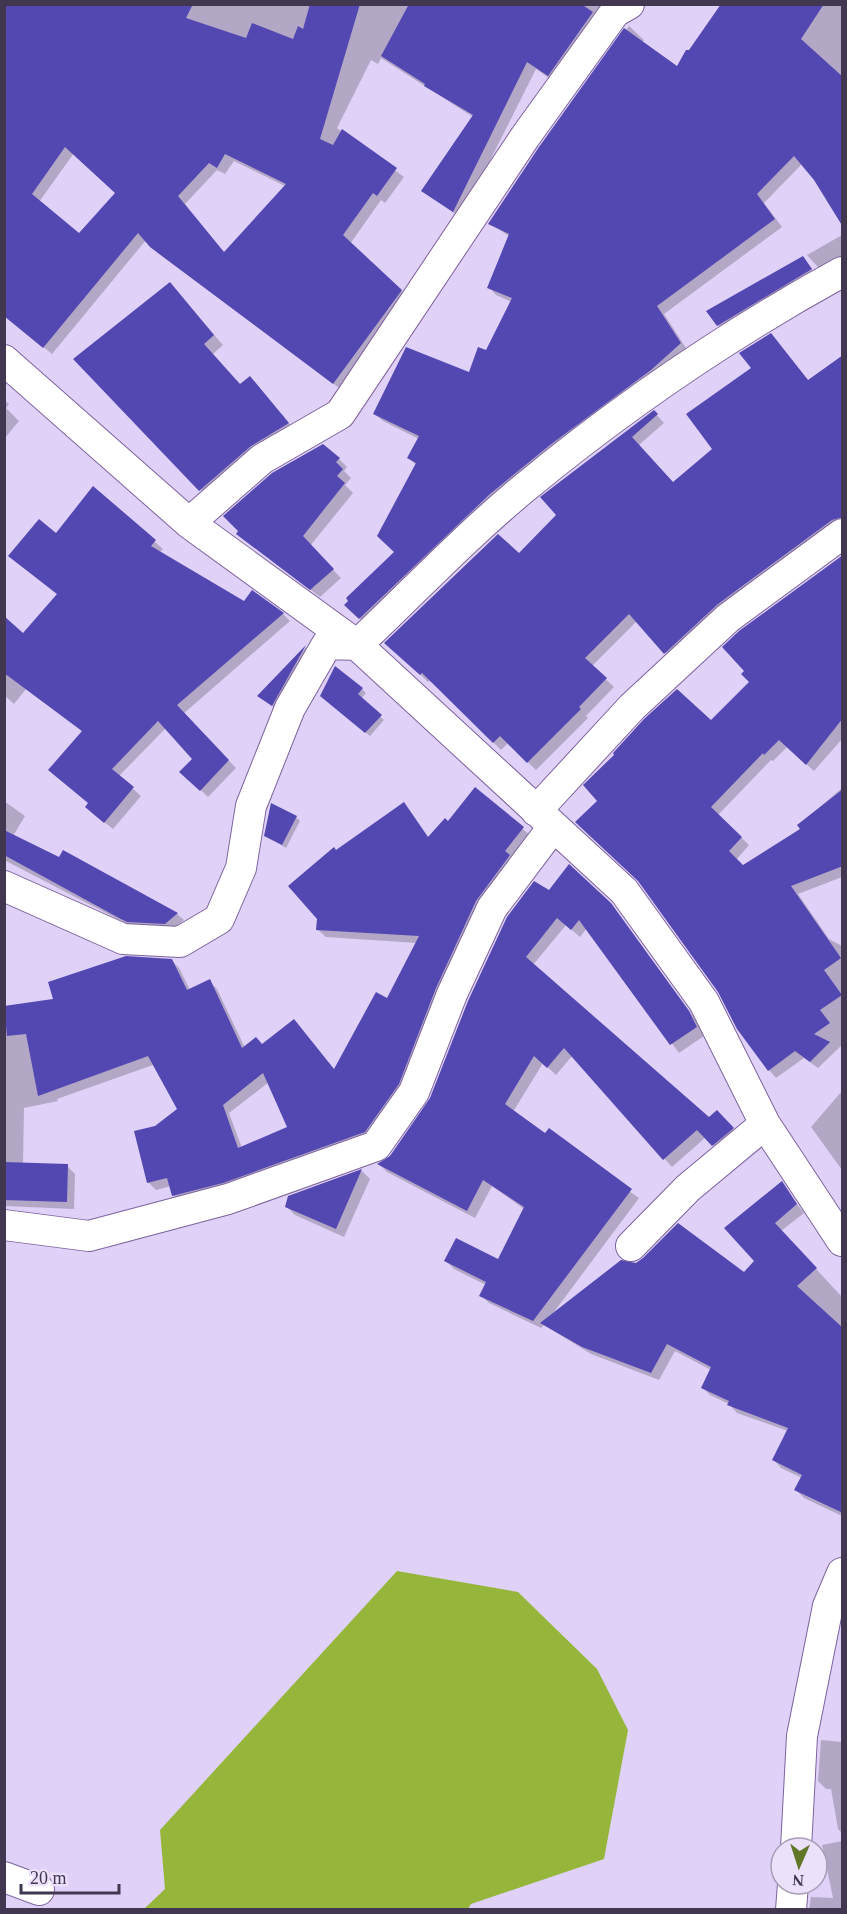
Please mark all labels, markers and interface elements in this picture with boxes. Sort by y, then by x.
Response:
north arrow [769,1836,829,1896]
scale bar [21,1857,118,1895]
text: 20 m [30,1868,67,1888]
text: N [792,1872,804,1889]

